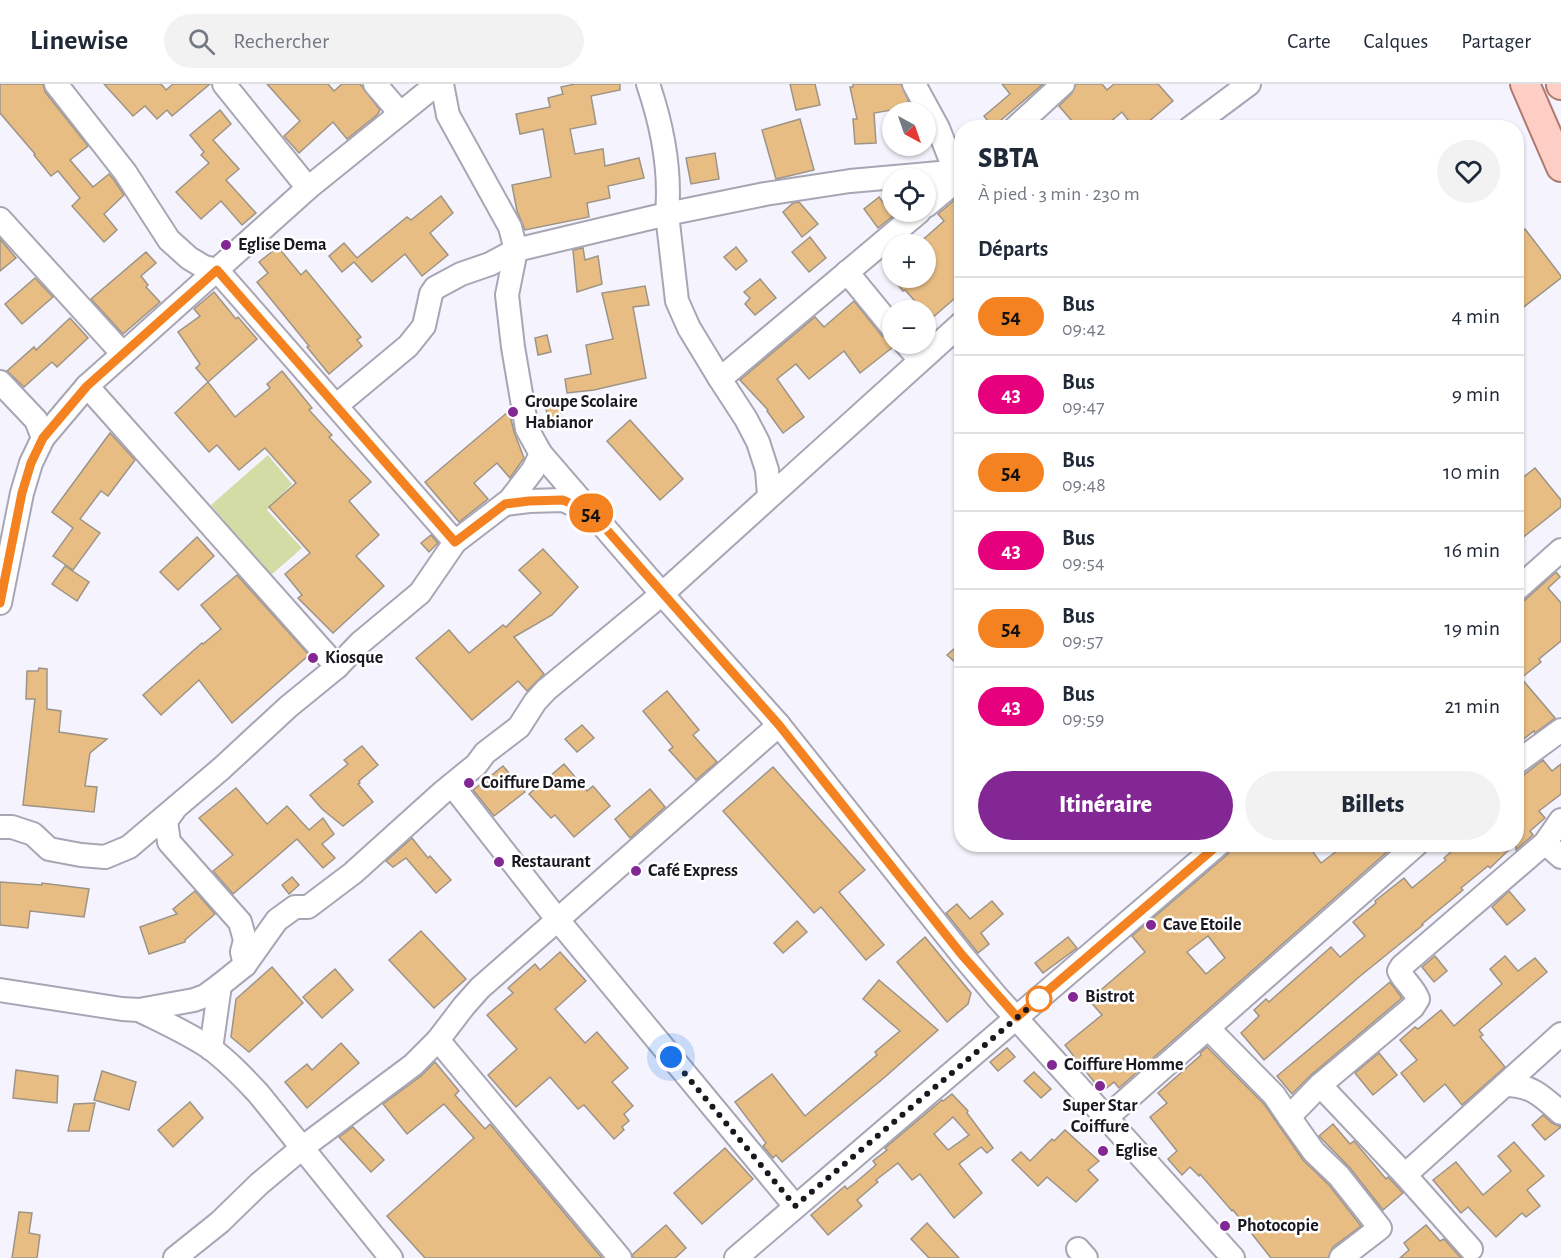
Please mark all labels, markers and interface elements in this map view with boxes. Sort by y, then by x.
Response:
search box [164,14,584,68]
icon: search [185,25,218,58]
text: Linewise [30,27,128,55]
text: Rechercher [233,30,329,52]
text: Carte [1287,31,1331,52]
text: Calques [1364,31,1428,52]
text: Partager [1461,31,1531,52]
north arrow [882,102,936,156]
map controls [882,102,936,354]
button: heart [1437,140,1500,203]
text: SBTA [978,145,1039,173]
button: locate [882,168,936,222]
text: À pied · 3 min · 230 m [978,184,1140,204]
button: + [882,234,936,288]
place label: Eglise Dema [238,236,327,254]
marker: Eglise Dema [219,238,233,252]
text: Départs [978,238,1048,260]
text: Bus [1062,293,1095,315]
button: − [882,300,936,354]
text: 4 min [1452,305,1500,327]
text: 54 [1001,306,1021,327]
text: 09:42 [1062,319,1105,339]
text: Bus [1062,371,1095,393]
text: 9 min [1452,383,1500,405]
text: 43 [1001,384,1021,405]
place label: Groupe Scolaire Habianor [525,393,638,432]
text: 09:47 [1062,397,1105,417]
marker: Groupe Scolaire Habianor [506,405,520,419]
text: Bus [1062,449,1095,471]
text: 10 min [1443,461,1500,483]
text: 54 [1001,462,1021,483]
text: 09:48 [1062,475,1106,495]
line badge: 54 [564,494,618,532]
text: 54 [581,503,601,524]
text: Bus [1062,527,1095,549]
text: 16 min [1444,539,1500,561]
text: 43 [1001,540,1021,561]
text: 09:54 [1062,553,1105,573]
text: Bus [1062,605,1095,627]
text: 19 min [1444,617,1500,639]
text: 54 [1001,618,1021,639]
text: 09:57 [1062,631,1103,651]
place label: Kiosque [325,649,383,667]
marker: Kiosque [306,651,320,665]
text: Bus [1062,683,1095,705]
text: 21 min [1445,695,1500,717]
text: 43 [1001,696,1021,717]
text: 09:59 [1062,709,1104,729]
button: Itinéraire [978,771,1233,840]
button: Billets [1245,771,1500,840]
place label: Coiffure Dame [481,774,585,792]
marker: Coiffure Dame [462,776,476,790]
place label: Restaurant [511,853,591,871]
marker: Restaurant [492,855,506,869]
place label: Café Express [648,862,738,880]
marker: Café Express [629,864,643,878]
place label: Cave Etoile [1163,916,1242,934]
marker: Cave Etoile [1144,918,1158,932]
unlabelled marker [1026,986,1052,1012]
place label: Bistrot [1085,988,1134,1006]
marker: Bistrot [1066,990,1080,1004]
your location [656,1042,686,1072]
place label: Coiffure Homme [1064,1056,1184,1074]
marker: Coiffure Homme [1045,1058,1059,1072]
marker: Super Star Coiffure [1093,1079,1107,1093]
place label: Super Star Coiffure [1062,1097,1138,1136]
place label: Eglise [1115,1142,1158,1160]
marker: Eglise [1096,1144,1110,1158]
place label: Photocopie [1237,1217,1319,1235]
marker: Photocopie [1218,1219,1232,1233]

